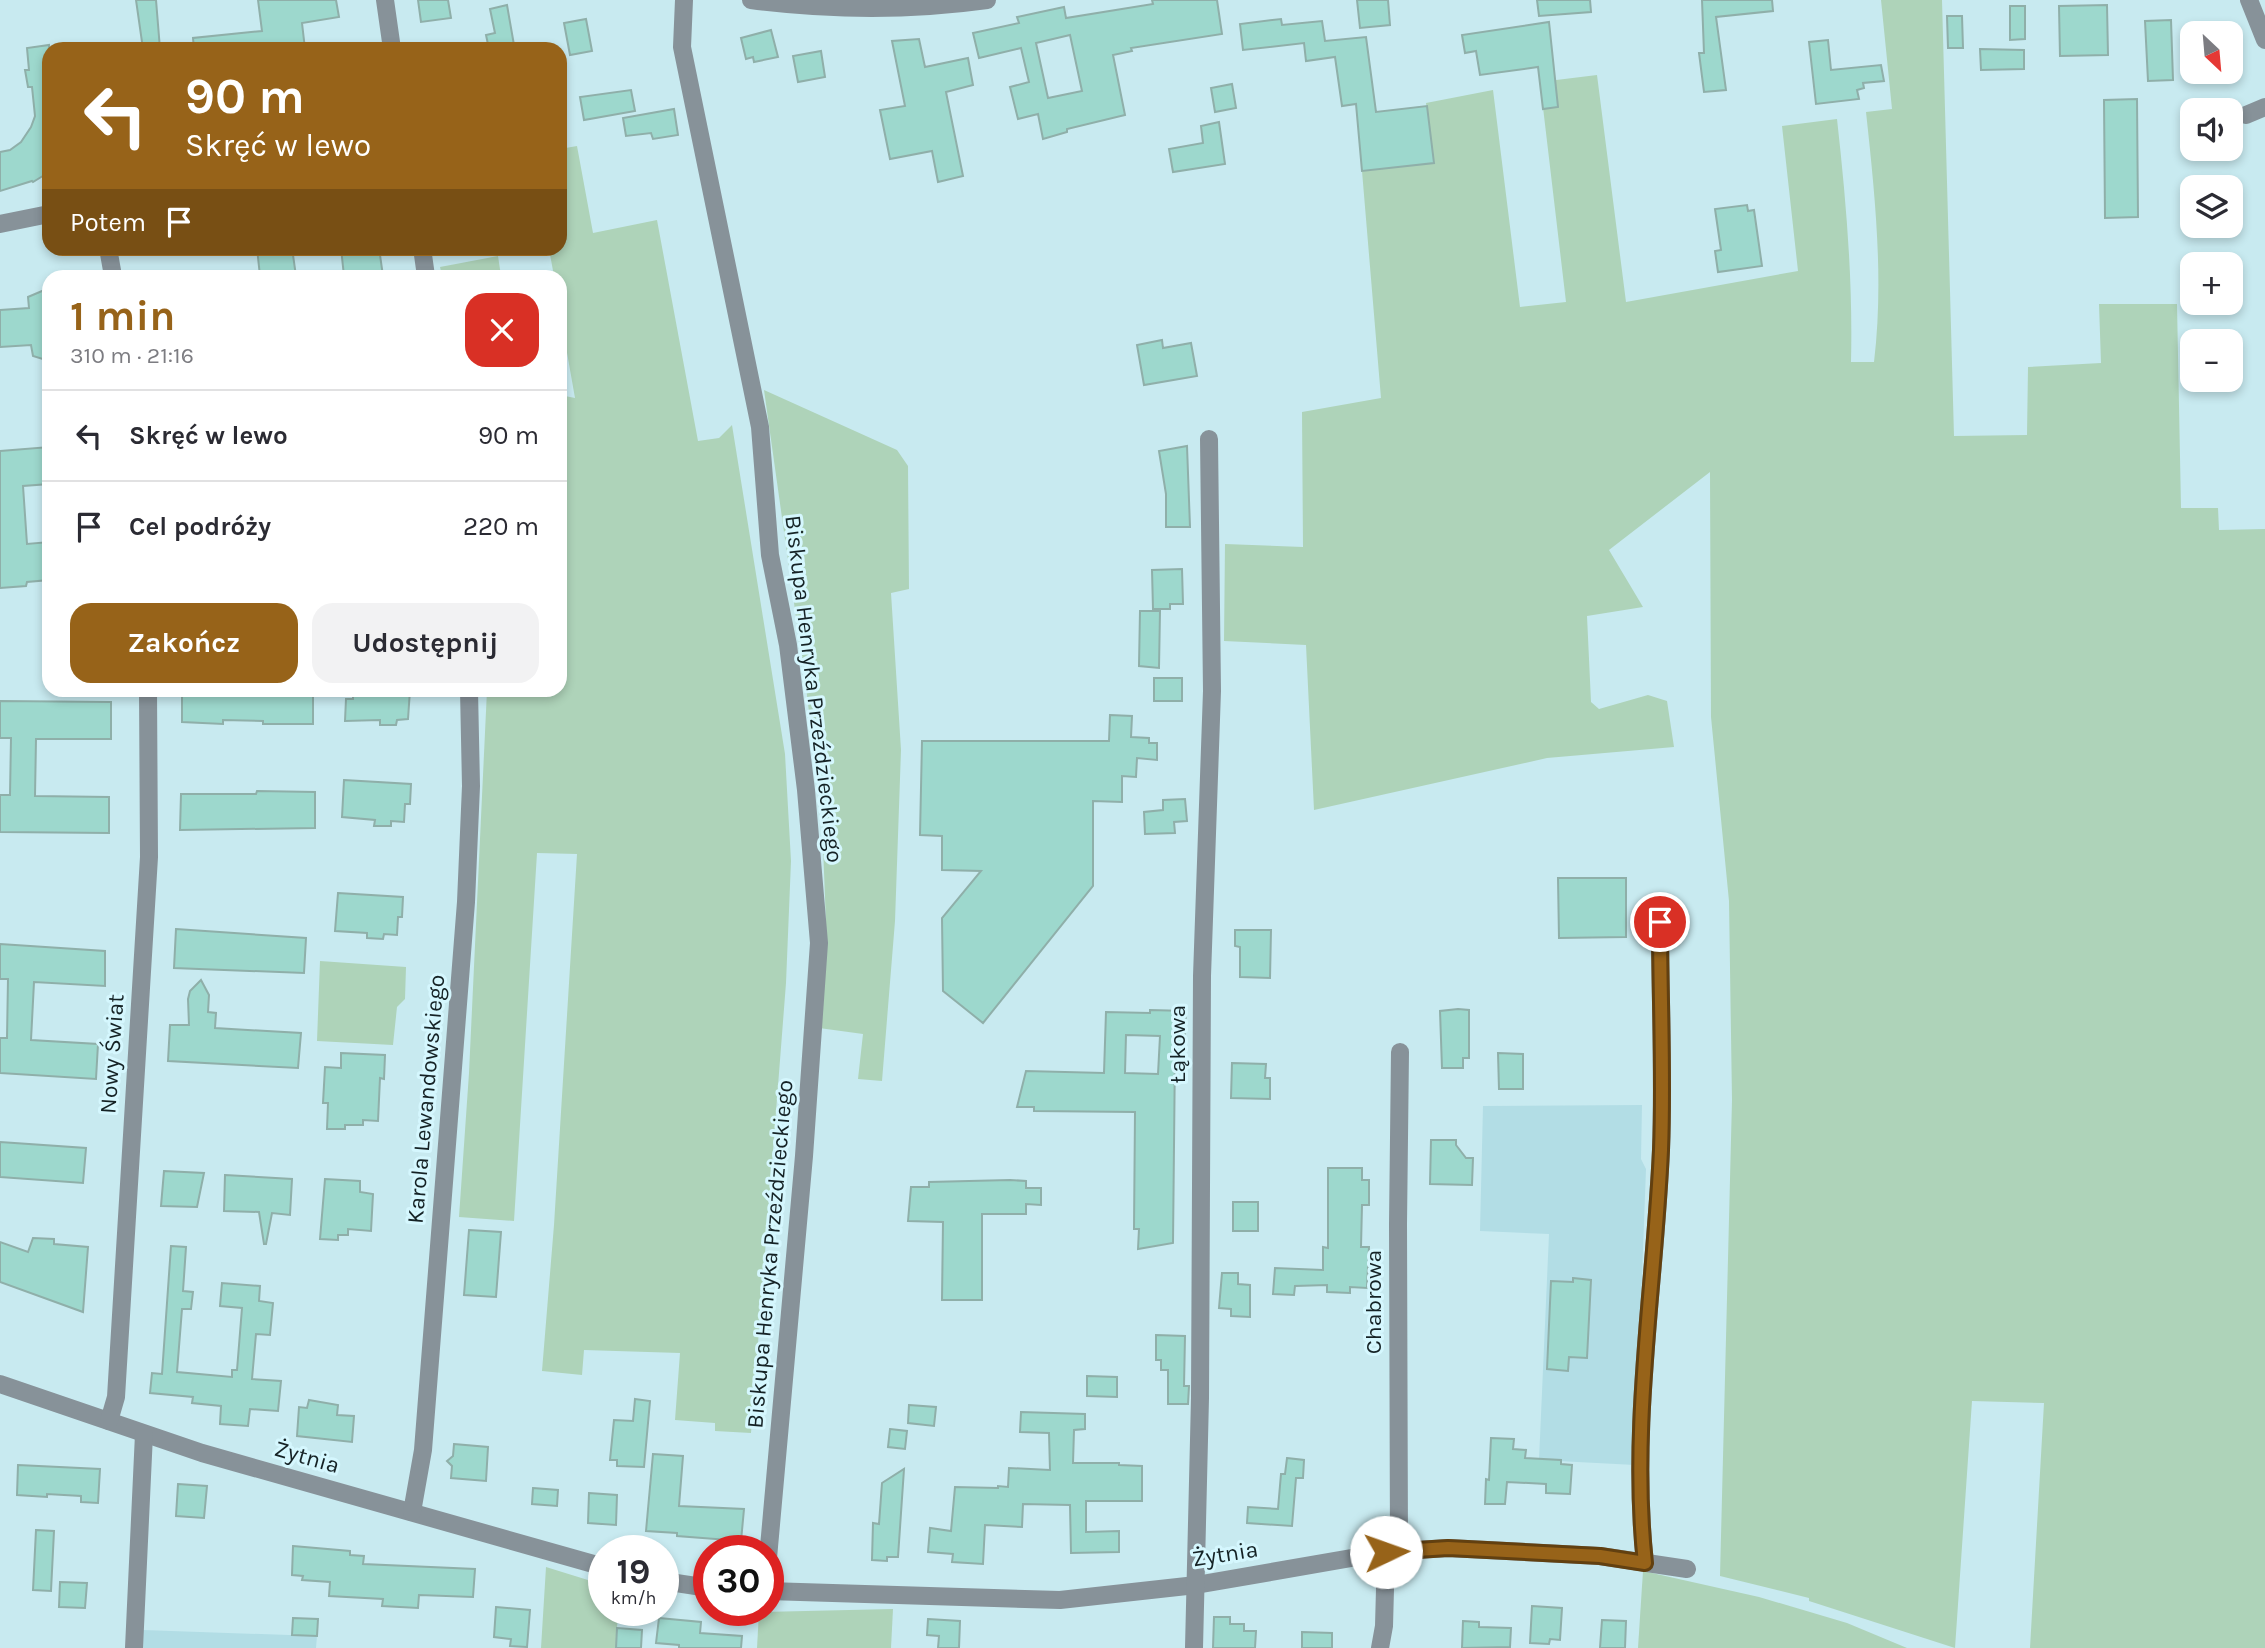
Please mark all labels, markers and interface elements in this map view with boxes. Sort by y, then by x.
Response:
north arrow [2180,21,2244,84]
map controls [2180,21,2243,392]
text: 90 m [185,68,305,125]
icon: left [70,70,161,161]
button: sound [2180,98,2243,161]
text: Skręć w lewo [185,127,371,164]
button: layers [2180,175,2243,238]
icon: arrive [160,203,198,241]
text: Potem [70,207,146,238]
button: + [2180,252,2243,315]
text: 1 min [70,291,175,341]
button: close [465,293,539,367]
button: − [2180,329,2243,392]
text: 310 m · 21:16 [70,342,194,369]
icon: left [70,417,108,455]
text: Skręć w lewo [129,420,288,451]
text: 90 m [478,420,539,451]
icon: arrive [70,508,108,546]
text: Cel podróży [129,511,271,542]
text: 220 m [463,511,539,542]
street label: Biskupa Henryka Przeździeckiego [779,514,849,864]
button: Zakończ [70,603,298,683]
button: Udostępnij [312,603,539,683]
pin [1630,892,1690,952]
icon: arrive [1641,903,1679,941]
street label: Karola Lewandowskiego [402,973,450,1225]
street label: Nowy Świat [94,993,130,1115]
street label: Łąkowa [1164,1005,1191,1083]
street label: Biskupa Henryka Przeździeckiego [741,1079,799,1429]
street label: Chabrowa [1360,1250,1387,1354]
street label: Żytnia [271,1435,343,1479]
position arrow [1349,1515,1423,1589]
speed limit sign: 30 [693,1535,784,1626]
street label: Żytnia [1190,1535,1260,1573]
text: 19 [617,1551,650,1592]
text: km/h [611,1587,656,1609]

